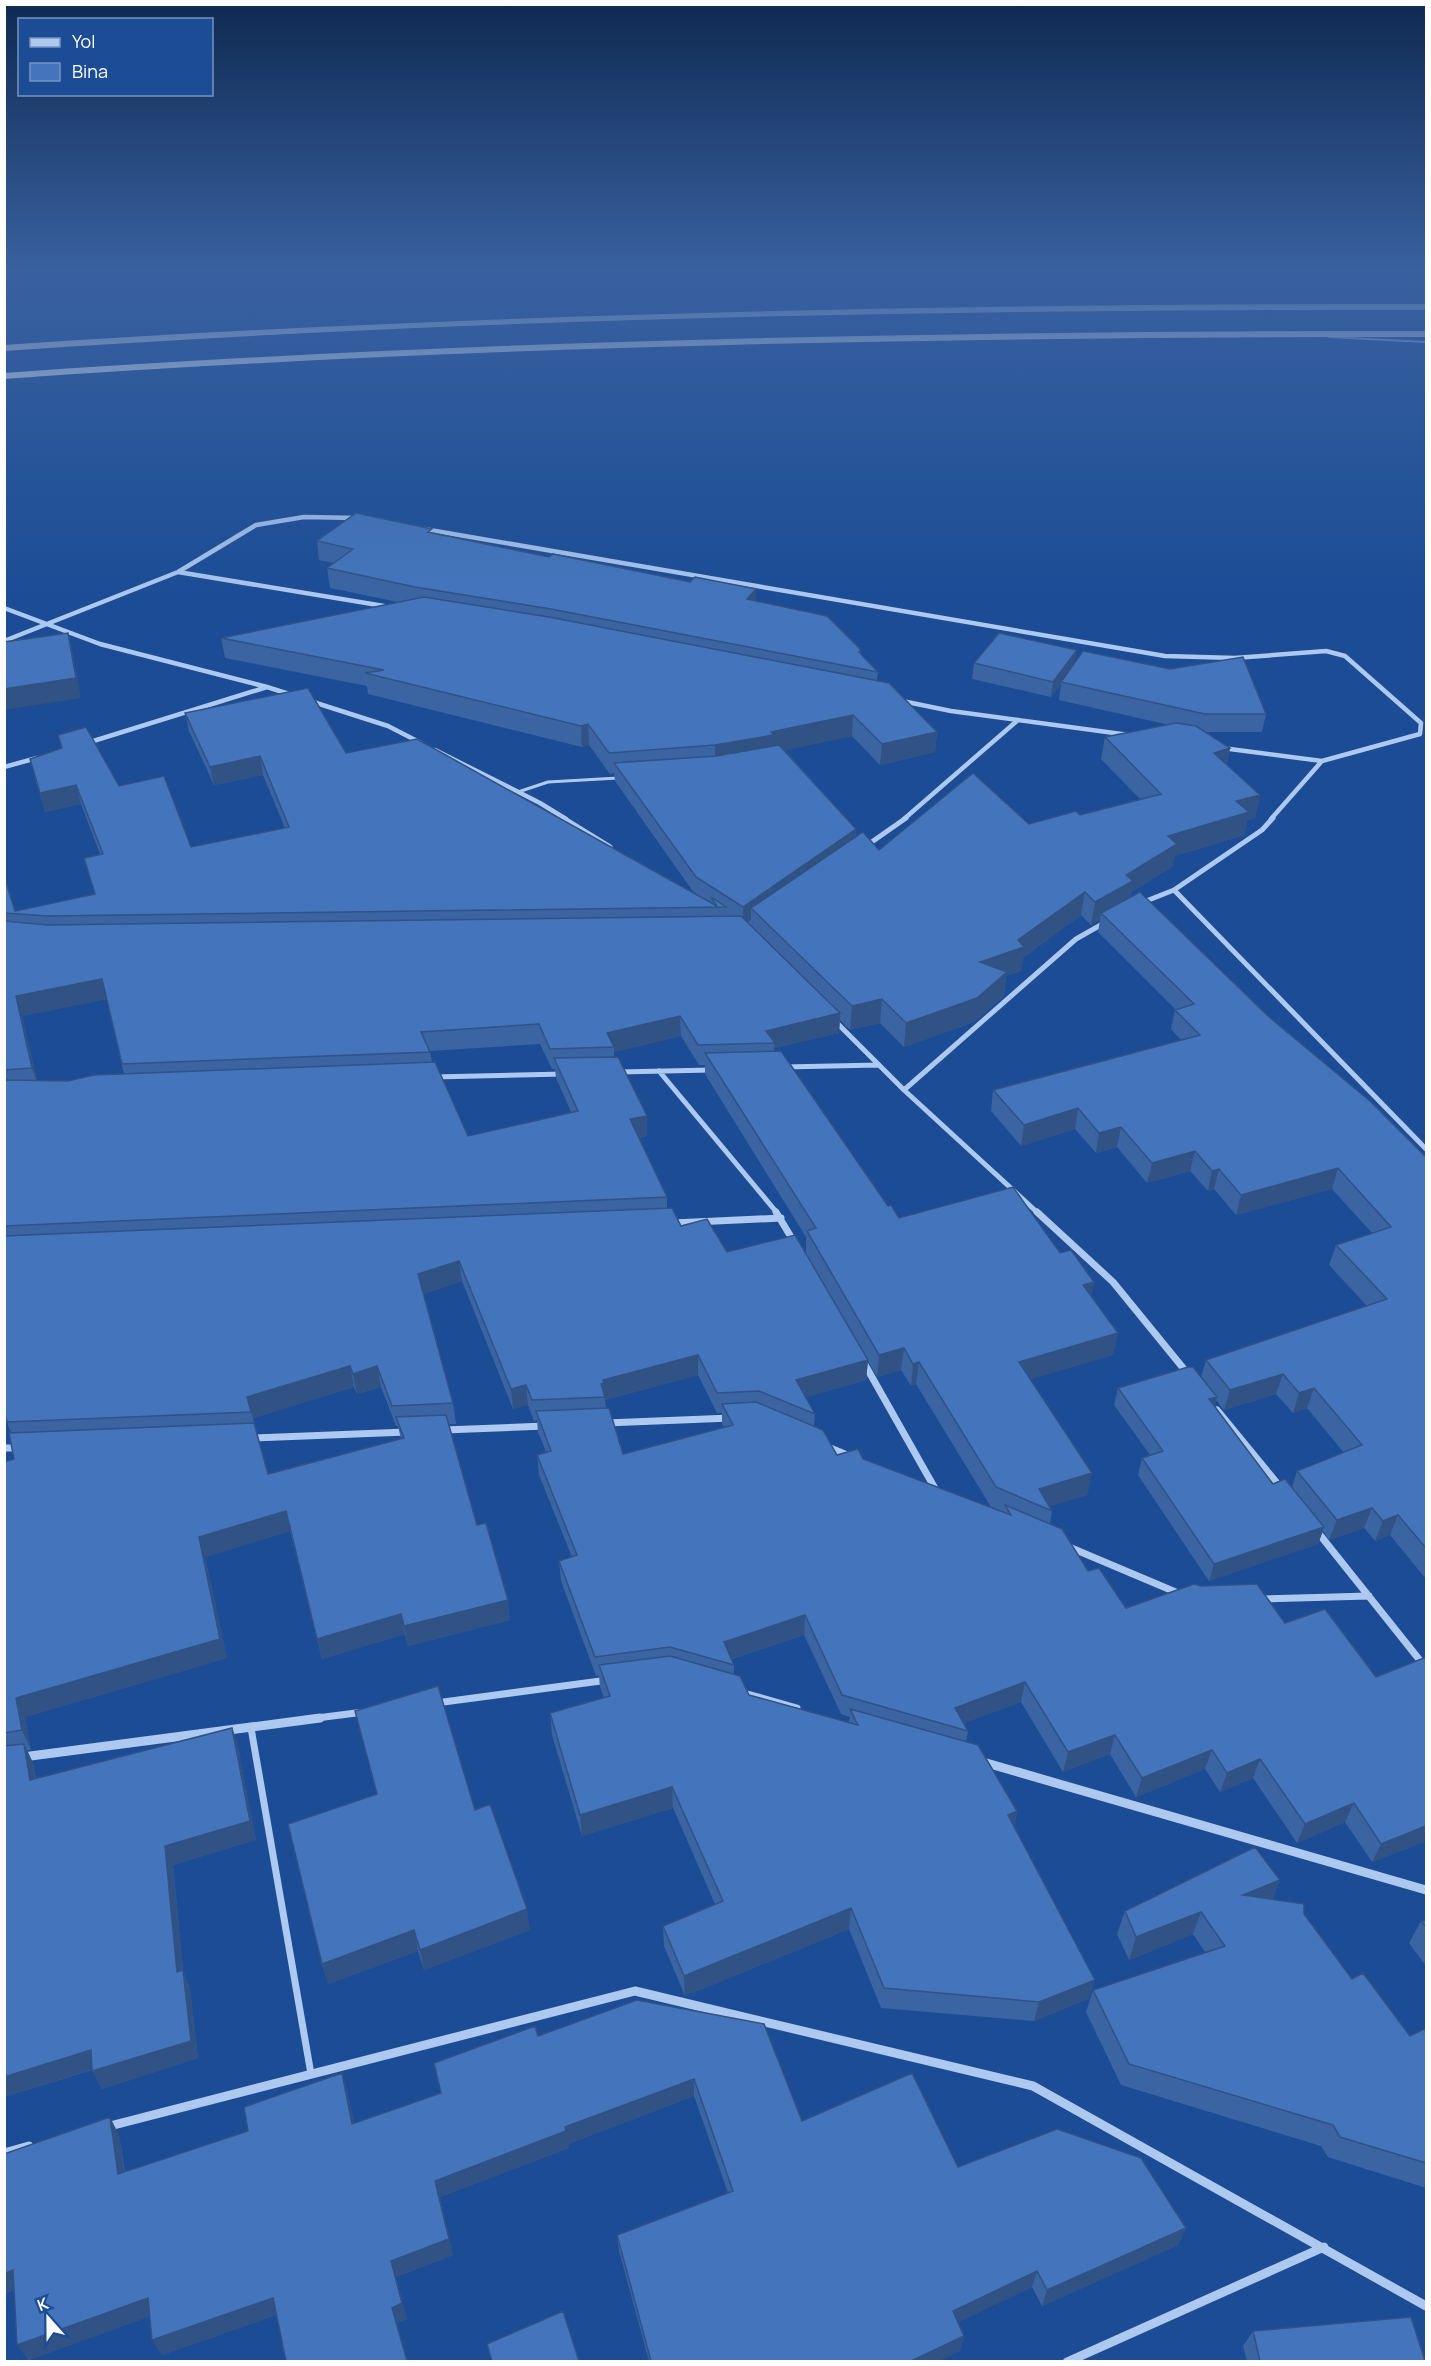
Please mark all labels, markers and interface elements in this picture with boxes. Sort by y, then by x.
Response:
legend [18,18,213,96]
text: Yol [72,29,95,53]
text: Bina [72,59,108,83]
north arrow [18,2288,78,2348]
text: K [34,2292,52,2316]

